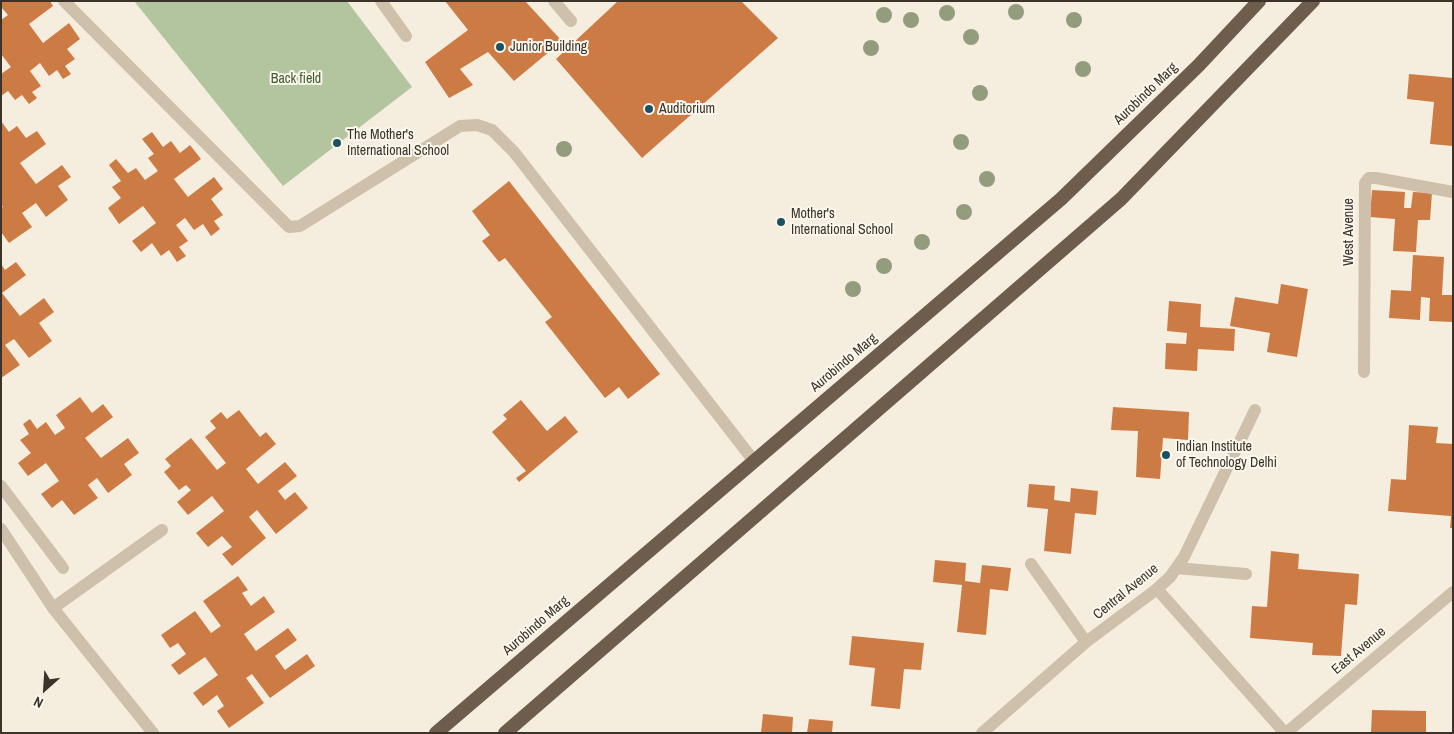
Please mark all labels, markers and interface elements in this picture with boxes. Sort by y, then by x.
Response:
place label: Junior Building [510,39,587,55]
marker: Junior Building [494,41,506,53]
street label: Aurobindo Marg [1111,59,1181,129]
park label: Back field [271,71,321,87]
place label: Auditorium [659,101,715,117]
marker: Auditorium [643,103,655,115]
place label: The Mother's International School [347,127,449,160]
marker: The Mother's International School [331,137,343,149]
street label: West Avenue [1341,198,1357,266]
place label: Mother's International School [791,206,893,238]
marker: Mother's International School [775,216,787,228]
street label: Aurobindo Marg [807,330,881,396]
place label: Indian Institute of Technology Delhi [1176,439,1277,472]
marker: Indian Institute of Technology Delhi [1160,449,1172,461]
street label: Central Avenue [1090,561,1162,623]
street label: Aurobindo Marg [499,593,573,659]
street label: East Avenue [1329,624,1389,678]
north arrow [20,664,70,714]
text: N [31,693,46,712]

